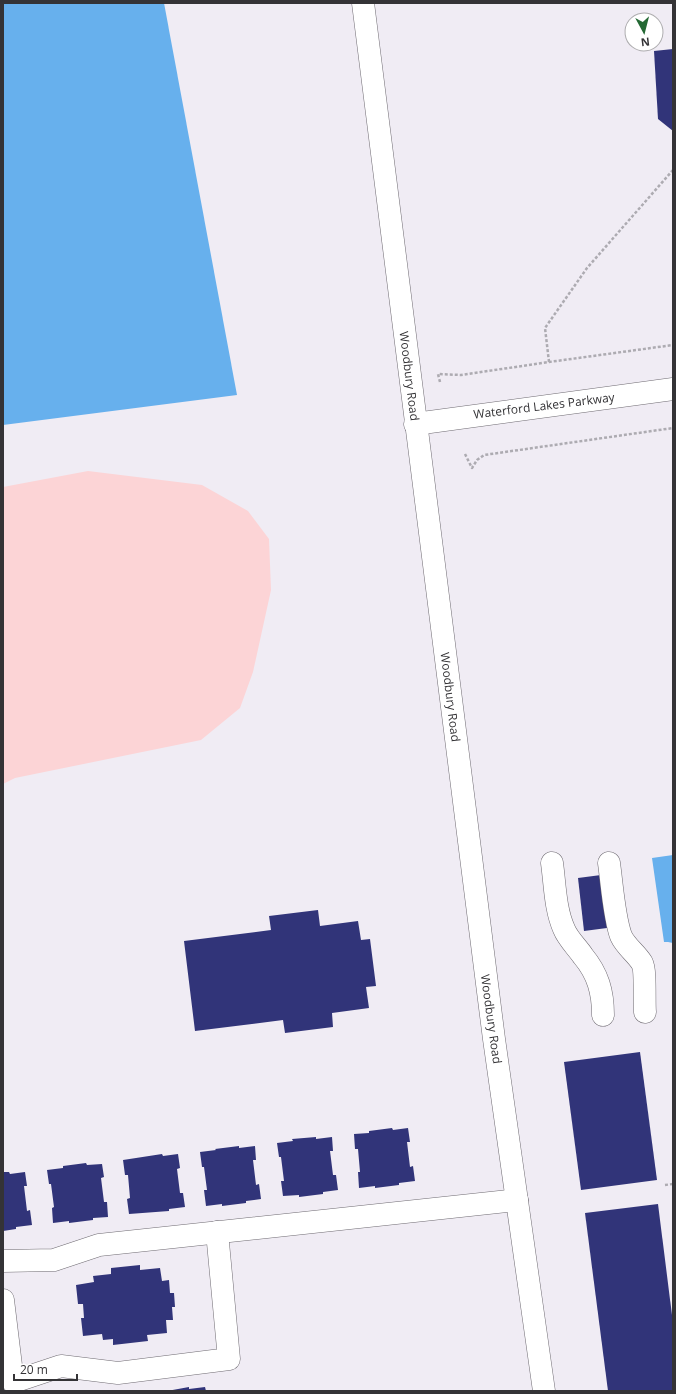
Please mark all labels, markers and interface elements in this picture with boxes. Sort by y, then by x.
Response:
north arrow [624,12,664,52]
text: N [640,34,651,50]
street label: Woodbury Road [396,330,423,422]
street label: Waterford Lakes Parkway [472,388,617,423]
street label: Woodbury Road [437,651,464,743]
street label: Woodbury Road [477,973,506,1065]
scale bar [14,1356,77,1382]
text: 20 m [20,1361,48,1378]

